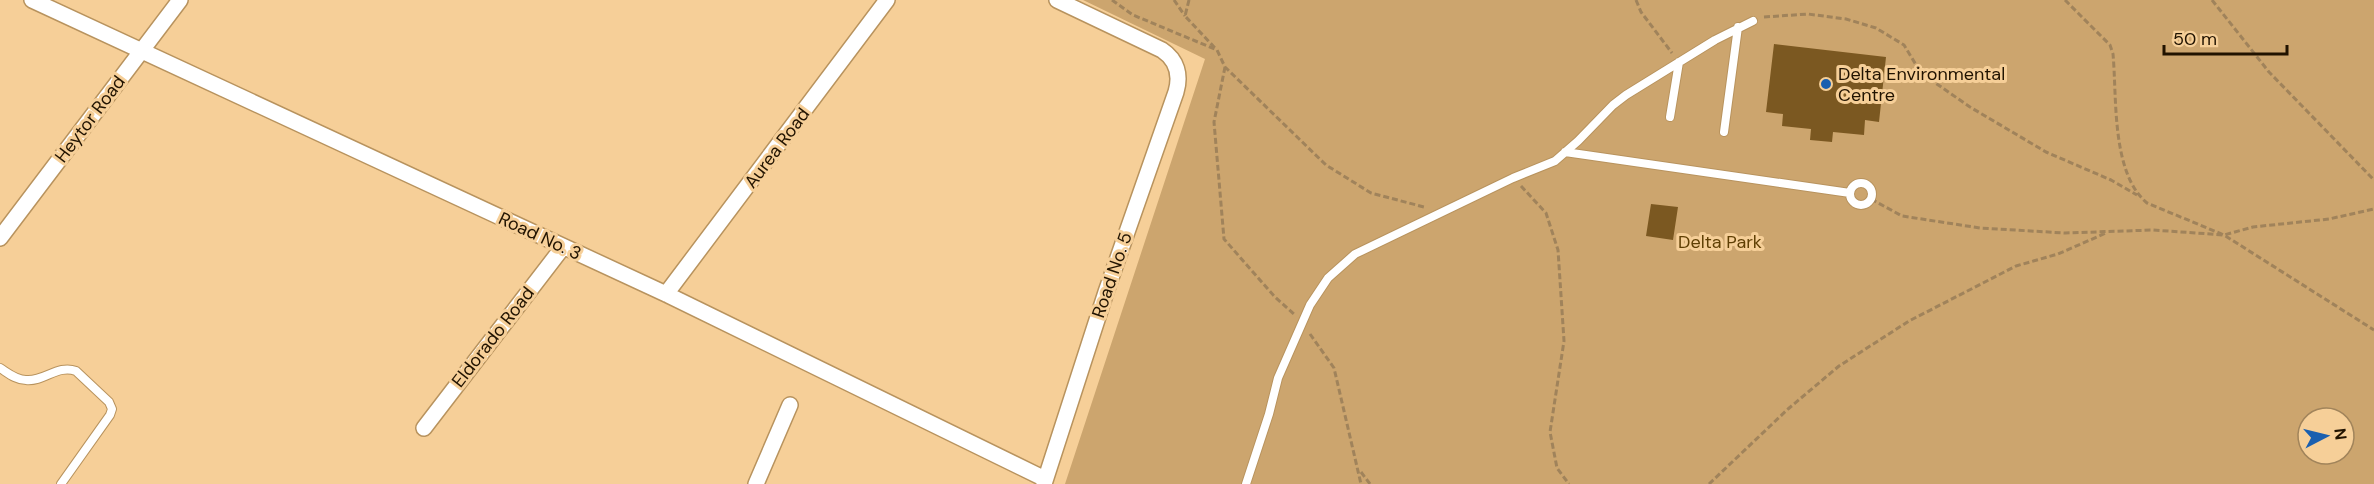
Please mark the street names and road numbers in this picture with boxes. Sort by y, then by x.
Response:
street label: Heytor Road [49,71,131,167]
street label: Aurea Road [739,103,815,193]
street label: Road No. 3 [495,206,585,266]
street label: Road No. 5 [1086,229,1138,321]
street label: Eldorado Road [446,282,540,392]

